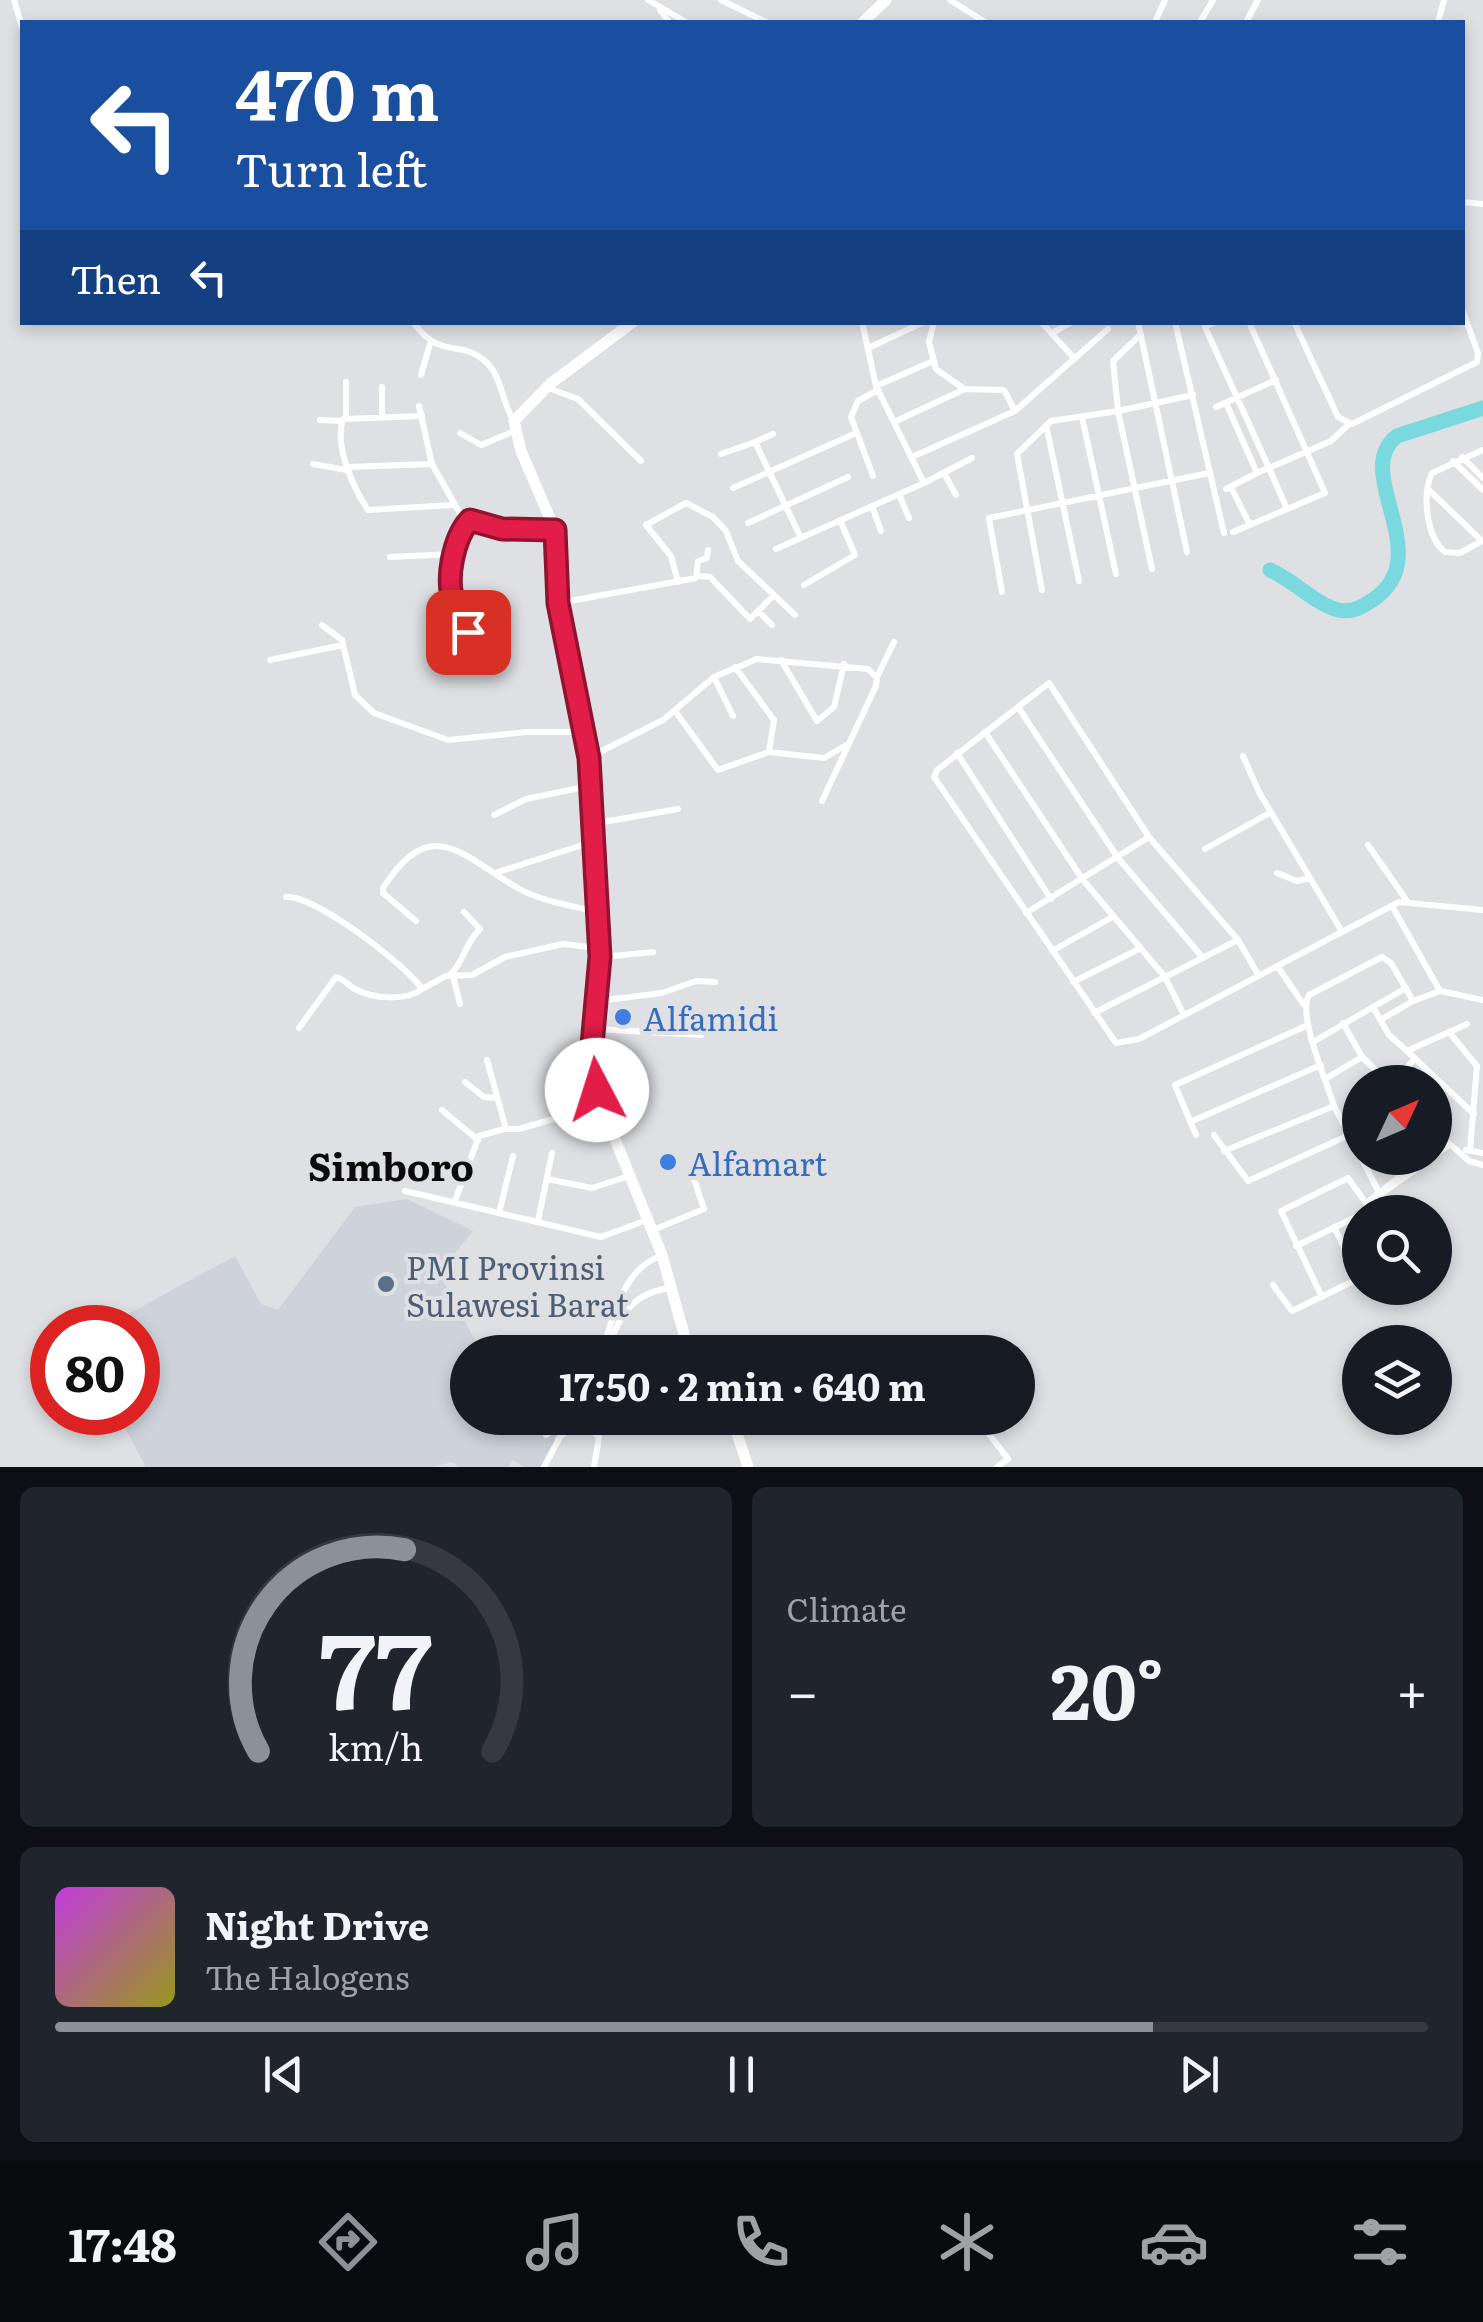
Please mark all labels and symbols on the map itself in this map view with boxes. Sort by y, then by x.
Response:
pin [426,590,511,675]
place label: Alfamidi [643,993,778,1041]
marker: Alfamidi [612,1006,634,1028]
position arrow [545,1038,649,1142]
north arrow [1342,1065,1452,1175]
district label: Simboro [308,1136,474,1193]
place label: Alfamart [688,1138,827,1186]
marker: Alfamart [657,1151,679,1173]
place label: PMI Provinsi Sulawesi Barat [406,1242,629,1327]
marker: PMI Provinsi Sulawesi Barat [375,1273,397,1295]
speed limit sign: 80 [30,1305,160,1435]

